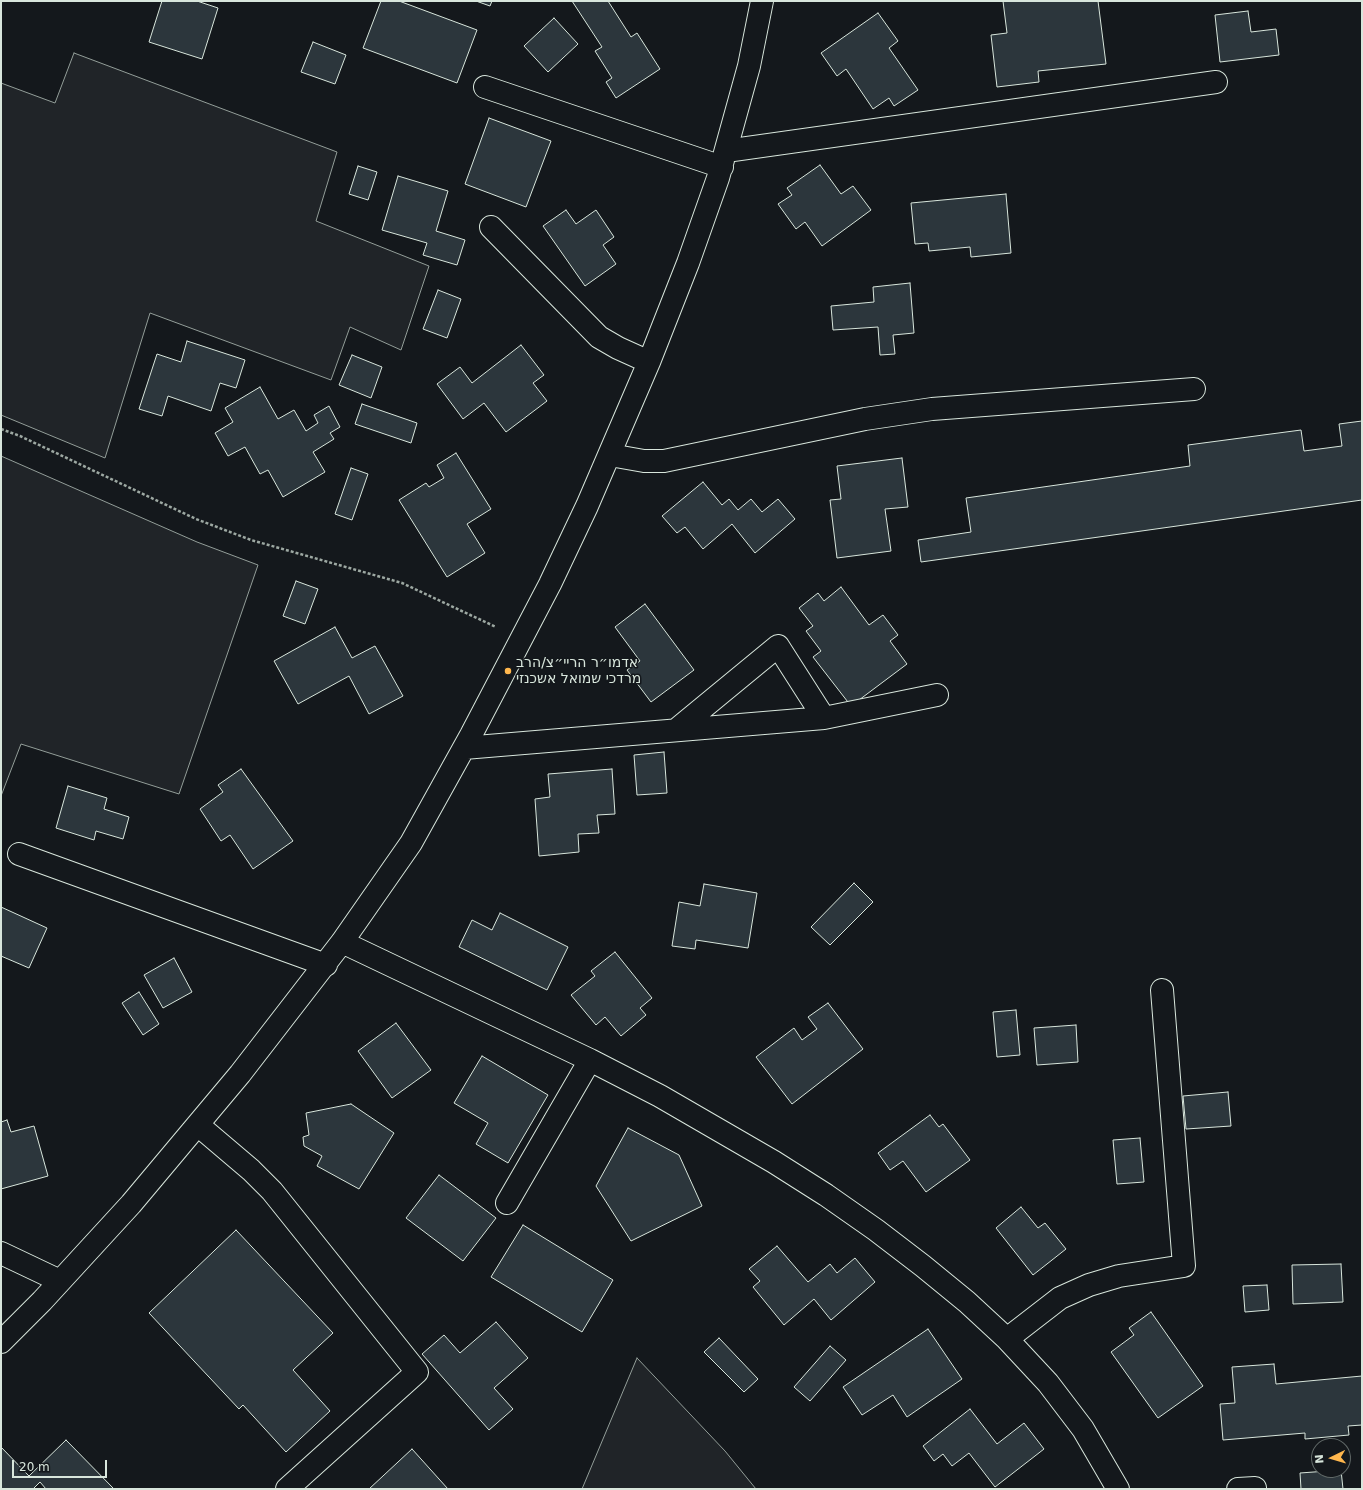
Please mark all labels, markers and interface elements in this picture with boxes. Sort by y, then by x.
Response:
place label: אדמו״ר הריי״צ/הרב מרדכי שמואל אשכנזי [516,655,641,688]
marker: אדמו״ר הריי״צ/הרב מרדכי שמואל אשכנזי [503,666,513,676]
north arrow [1311,1438,1351,1478]
scale bar [14,1452,109,1478]
text: N [1313,1454,1326,1464]
text: 20 m [19,1460,50,1474]

